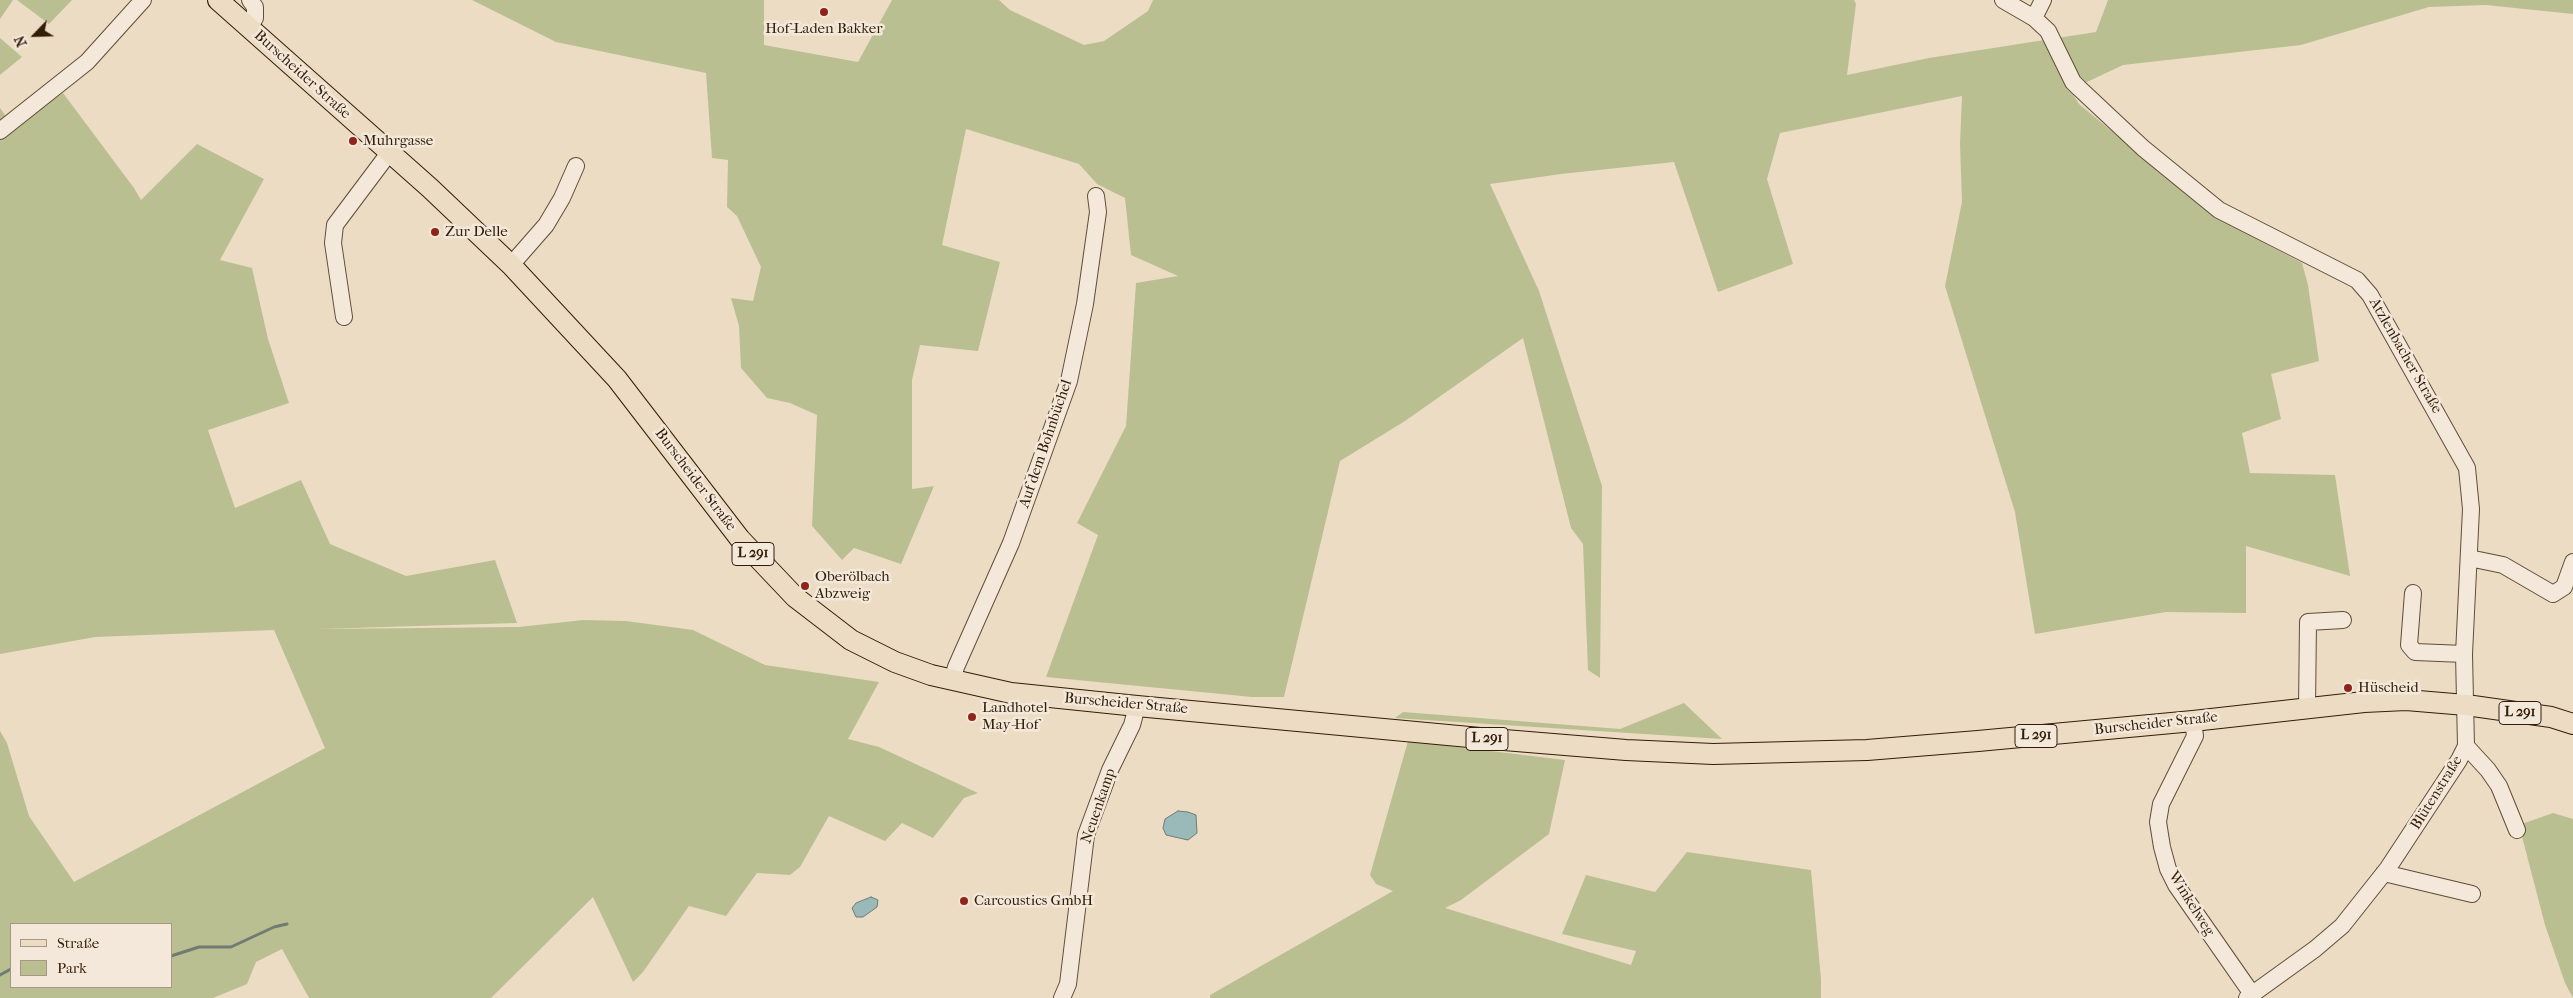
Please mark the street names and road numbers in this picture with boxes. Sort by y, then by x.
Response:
street label: Burscheider Straße [250,27,354,123]
street label: Atzlenbacher Straße [2365,295,2445,417]
street label: Auf dem Bohnbüchel [1016,378,1076,510]
street label: Burscheider Straße [650,425,740,535]
road number: L 291 [732,542,774,566]
street label: Burscheider Straße [1063,690,1189,718]
road number: L 291 [2499,701,2541,724]
street label: Burscheider Straße [2093,709,2219,739]
road number: L 291 [2015,724,2057,748]
road number: L 291 [1466,728,1508,751]
street label: Blütenstraße [2407,753,2467,833]
street label: Neuenkamp [1078,766,1120,846]
street label: Winkelweg [2164,868,2218,940]

